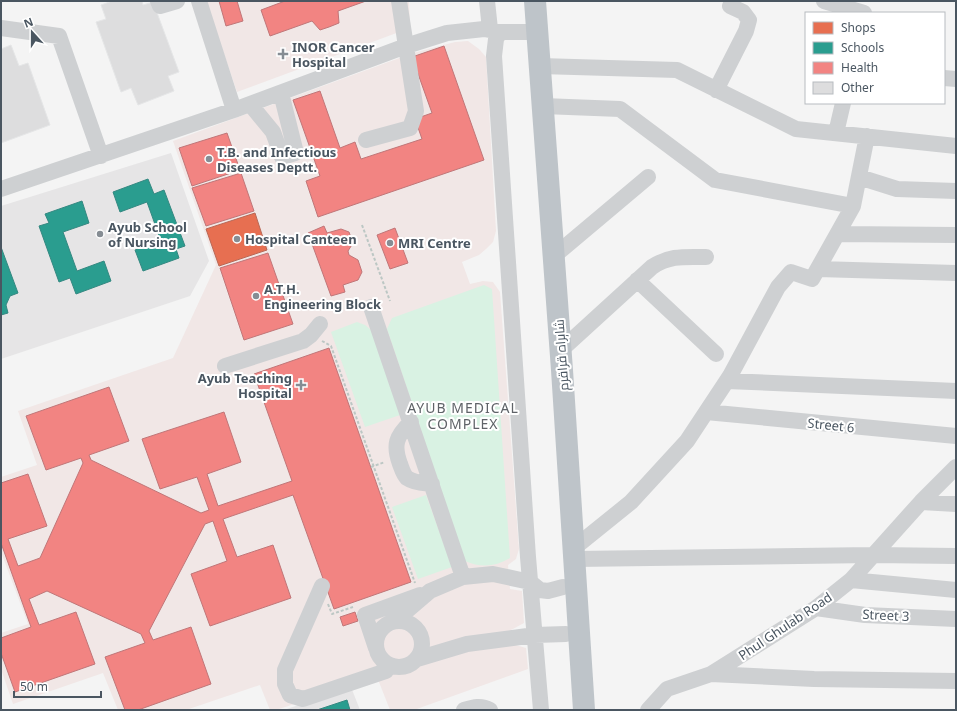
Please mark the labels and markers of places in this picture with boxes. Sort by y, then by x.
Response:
place label: INOR Cancer Hospital [292,38,375,71]
marker: INOR Cancer Hospital [277,48,289,60]
place label: T.B. and Infectious Diseases Deptt. [217,143,336,176]
marker: T.B. and Infectious Diseases Deptt. [204,154,214,164]
place label: Ayub School of Nursing [108,218,187,251]
marker: Ayub School of Nursing [95,229,105,239]
place label: Hospital Canteen [245,230,357,248]
marker: Hospital Canteen [232,234,242,244]
place label: MRI Centre [398,234,471,252]
marker: MRI Centre [385,238,395,248]
place label: A.T.H. Engineering Block [264,280,382,313]
marker: A.T.H. Engineering Block [251,291,261,301]
place label: Ayub Teaching Hospital [198,369,292,402]
marker: Ayub Teaching Hospital [295,379,307,391]

